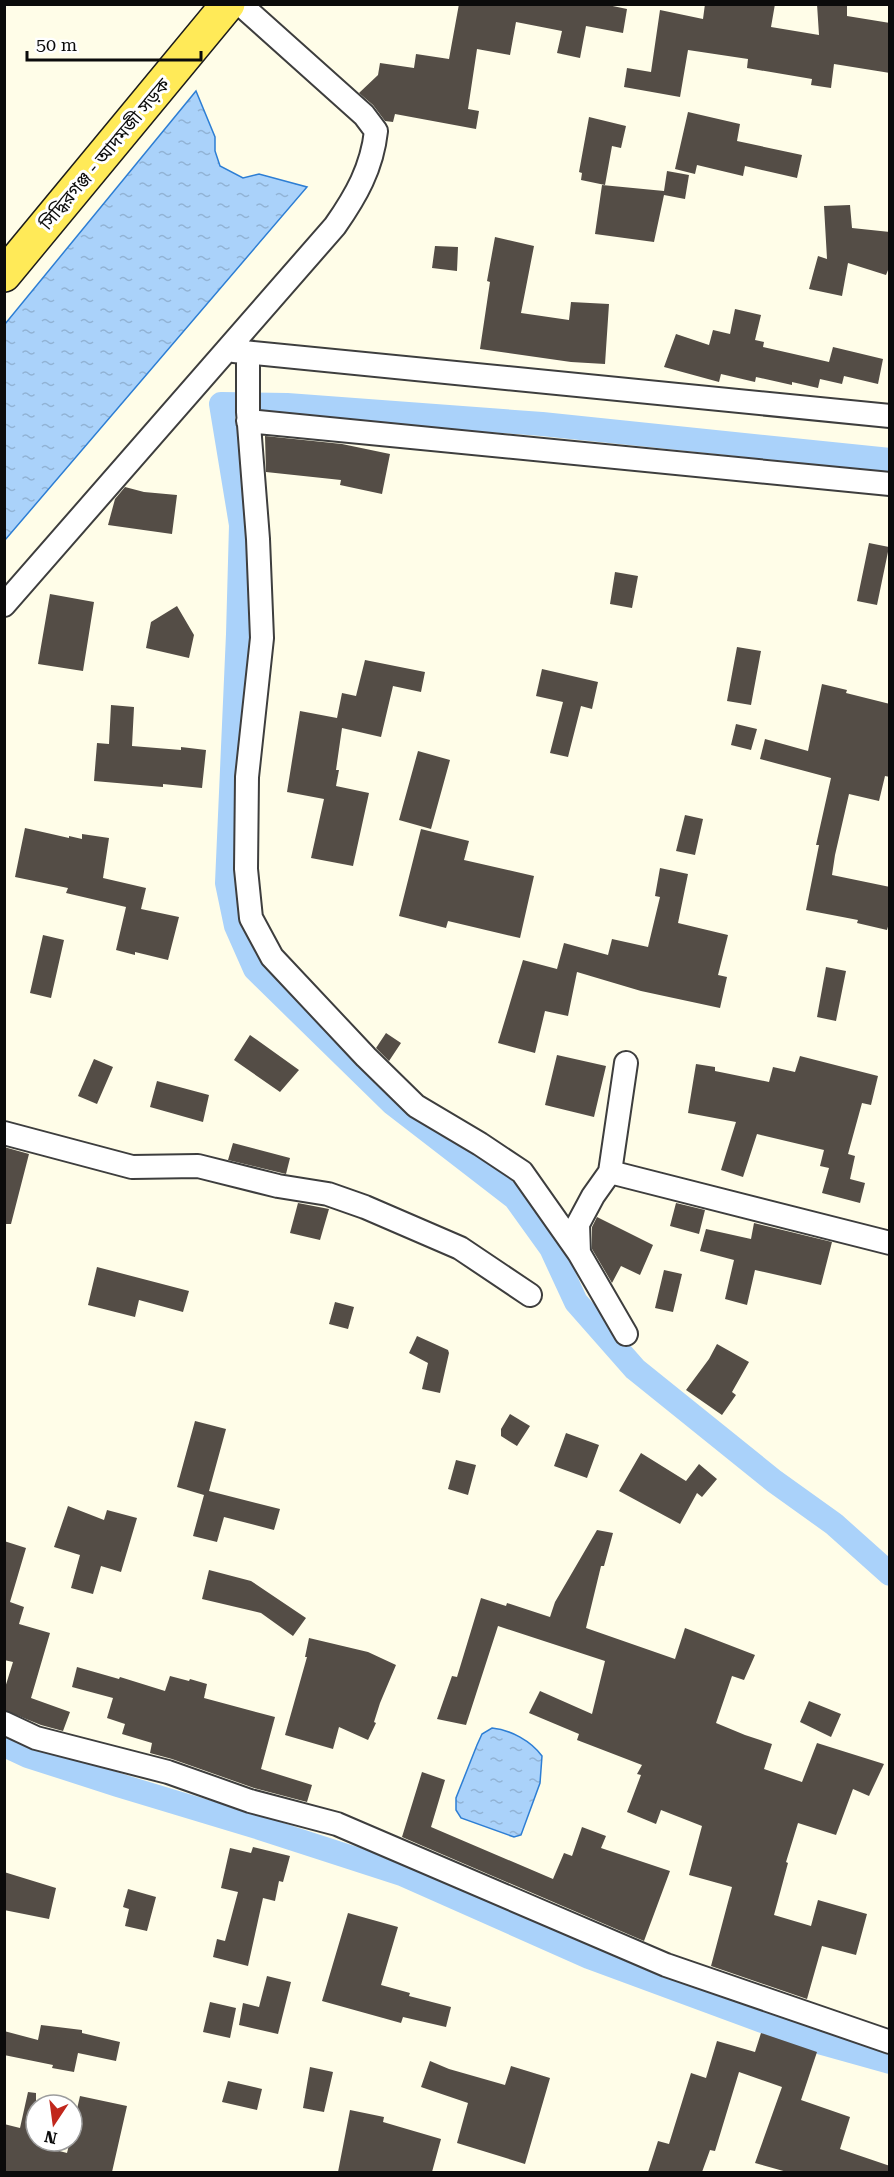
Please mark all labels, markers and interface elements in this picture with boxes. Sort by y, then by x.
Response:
scale bar [27,24,201,62]
text: 50 m [36,34,77,55]
street label: সিদ্ধিরগঞ্জ - আদমজী সড়ক [35,73,174,234]
north arrow [24,2093,84,2153]
text: N [43,2126,59,2148]

